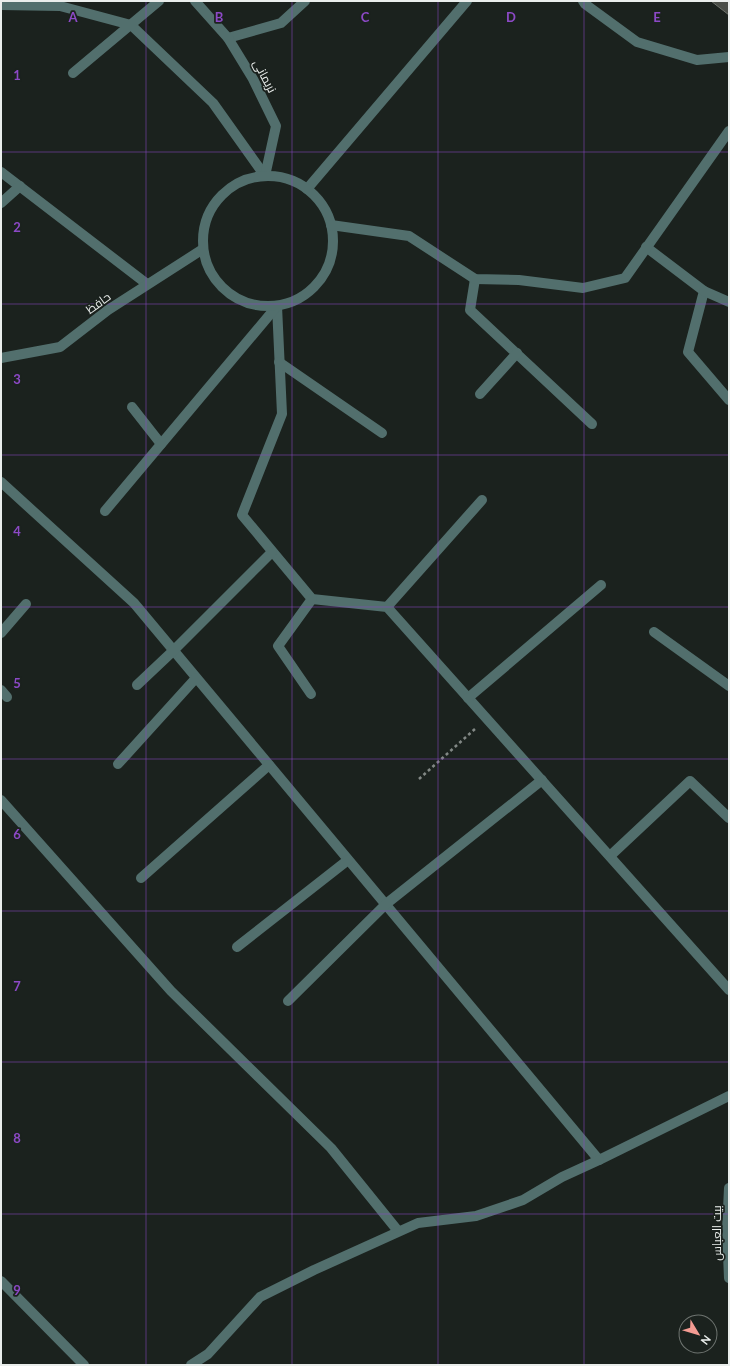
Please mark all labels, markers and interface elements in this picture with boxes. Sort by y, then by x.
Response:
text: A [67,9,78,25]
text: B [215,9,224,25]
text: C [361,9,370,25]
text: D [506,9,516,25]
text: E [653,9,661,25]
street label: نریمانی [250,57,280,95]
text: 1 [13,67,21,83]
text: 2 [13,219,21,235]
street label: حافظ [83,289,113,317]
text: 3 [13,371,21,387]
text: 4 [13,523,21,539]
text: 5 [13,675,21,691]
text: 6 [13,826,21,842]
text: 7 [13,978,21,994]
text: 8 [13,1130,21,1146]
street label: بیت العباس [709,1205,724,1261]
text: 9 [13,1282,21,1298]
north arrow [678,1314,718,1354]
text: N [699,1333,714,1348]

